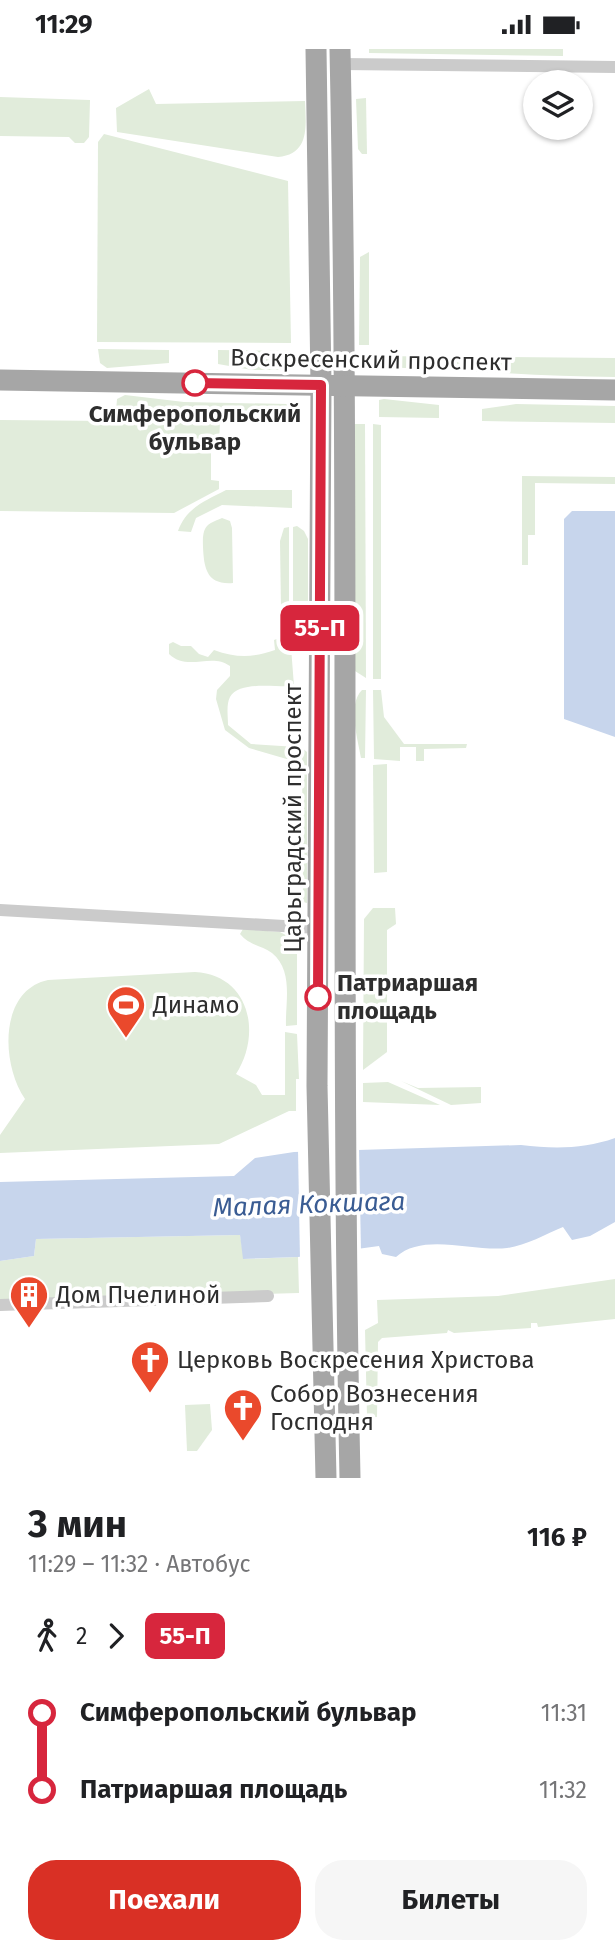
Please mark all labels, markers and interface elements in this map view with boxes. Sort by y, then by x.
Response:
text: 11:29 [35,9,93,40]
map controls [523,70,593,140]
button: layers [523,70,593,140]
street label: Воскресенский проспект [230,344,512,376]
marker: Симферопольский бульвар [182,370,208,396]
place label: Симферопольский бульвар [89,400,301,456]
line badge: 55-П [271,605,369,651]
text: 55-П [294,614,346,642]
street label: Царьградский проспект [279,683,307,953]
place label: Патриаршая площадь [337,969,478,1025]
sports icon: Динамо [105,984,147,1039]
marker: Патриаршая площадь [305,984,331,1010]
place label: Динамо [152,991,239,1019]
water label: Малая Кокшага [212,1186,406,1223]
building icon: Дом Пчелиной [8,1274,50,1329]
place label: Дом Пчелиной [55,1281,220,1309]
church icon: Церковь Воскресения Христова [129,1339,171,1394]
place label: Церковь Воскресения Христова [177,1346,535,1374]
place label: Собор Вознесения Господня [270,1380,479,1436]
church icon: Собор Вознесения Господня [222,1387,264,1442]
text: 3 мин [28,1501,127,1547]
text: 116 ₽ [527,1522,587,1553]
text: 11:29 – 11:32 · Автобус [28,1550,251,1578]
icon: walk [28,1617,66,1655]
icon: forward [97,1617,135,1655]
text: 2 [76,1622,87,1650]
text: 55-П [159,1622,211,1650]
text: Симферопольский бульвар [80,1697,417,1728]
text: 11:31 [541,1699,587,1727]
text: Патриаршая площадь [80,1774,347,1805]
text: 11:32 [539,1776,587,1804]
button: Поехали [28,1860,301,1940]
button: Билеты [315,1860,587,1940]

